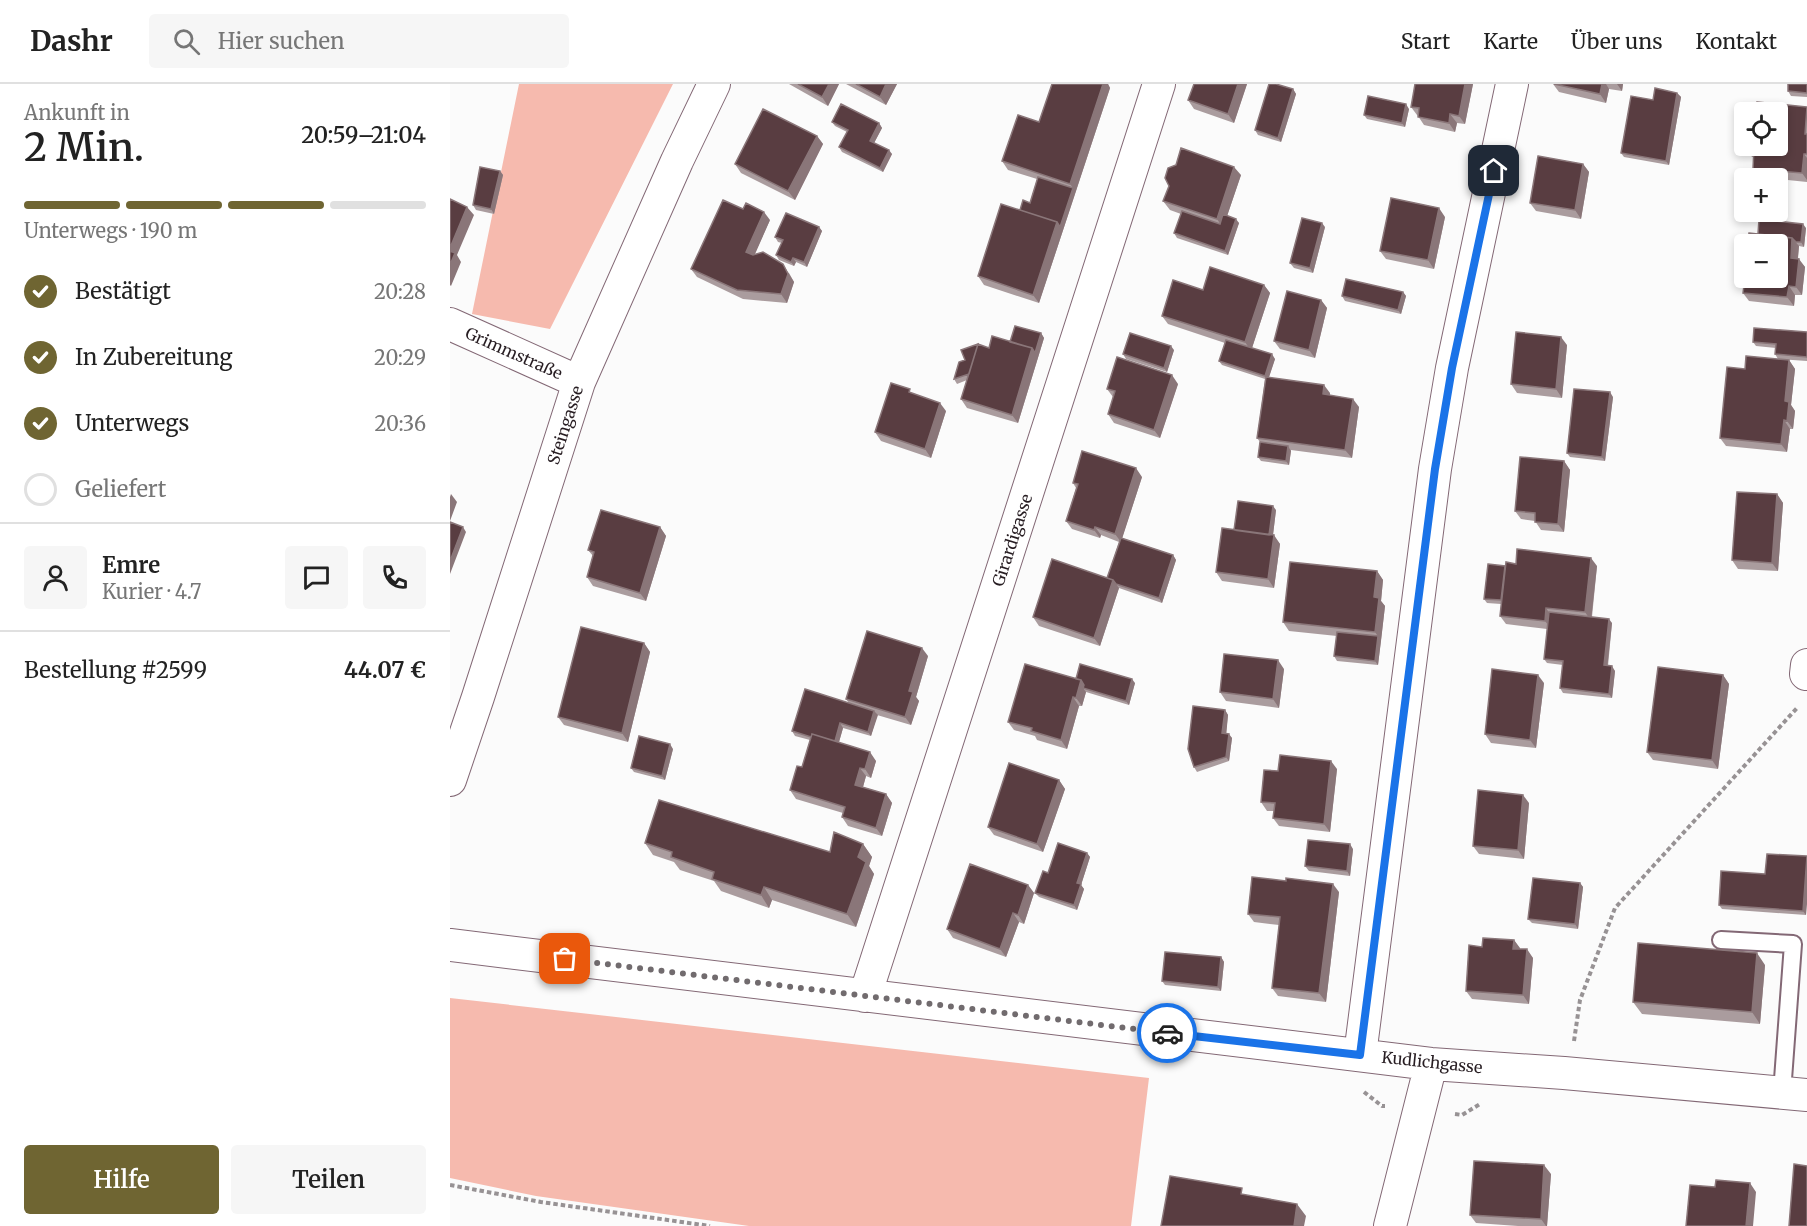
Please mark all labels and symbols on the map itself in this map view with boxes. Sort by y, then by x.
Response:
pin [1468,145,1519,196]
street label: Grimmstraße [462,323,566,383]
street label: Steingasse [543,383,587,467]
street label: Girardigasse [988,491,1036,589]
pin [539,933,590,984]
courier [1137,1003,1197,1063]
street label: Kudlichgasse [1381,1047,1483,1077]

